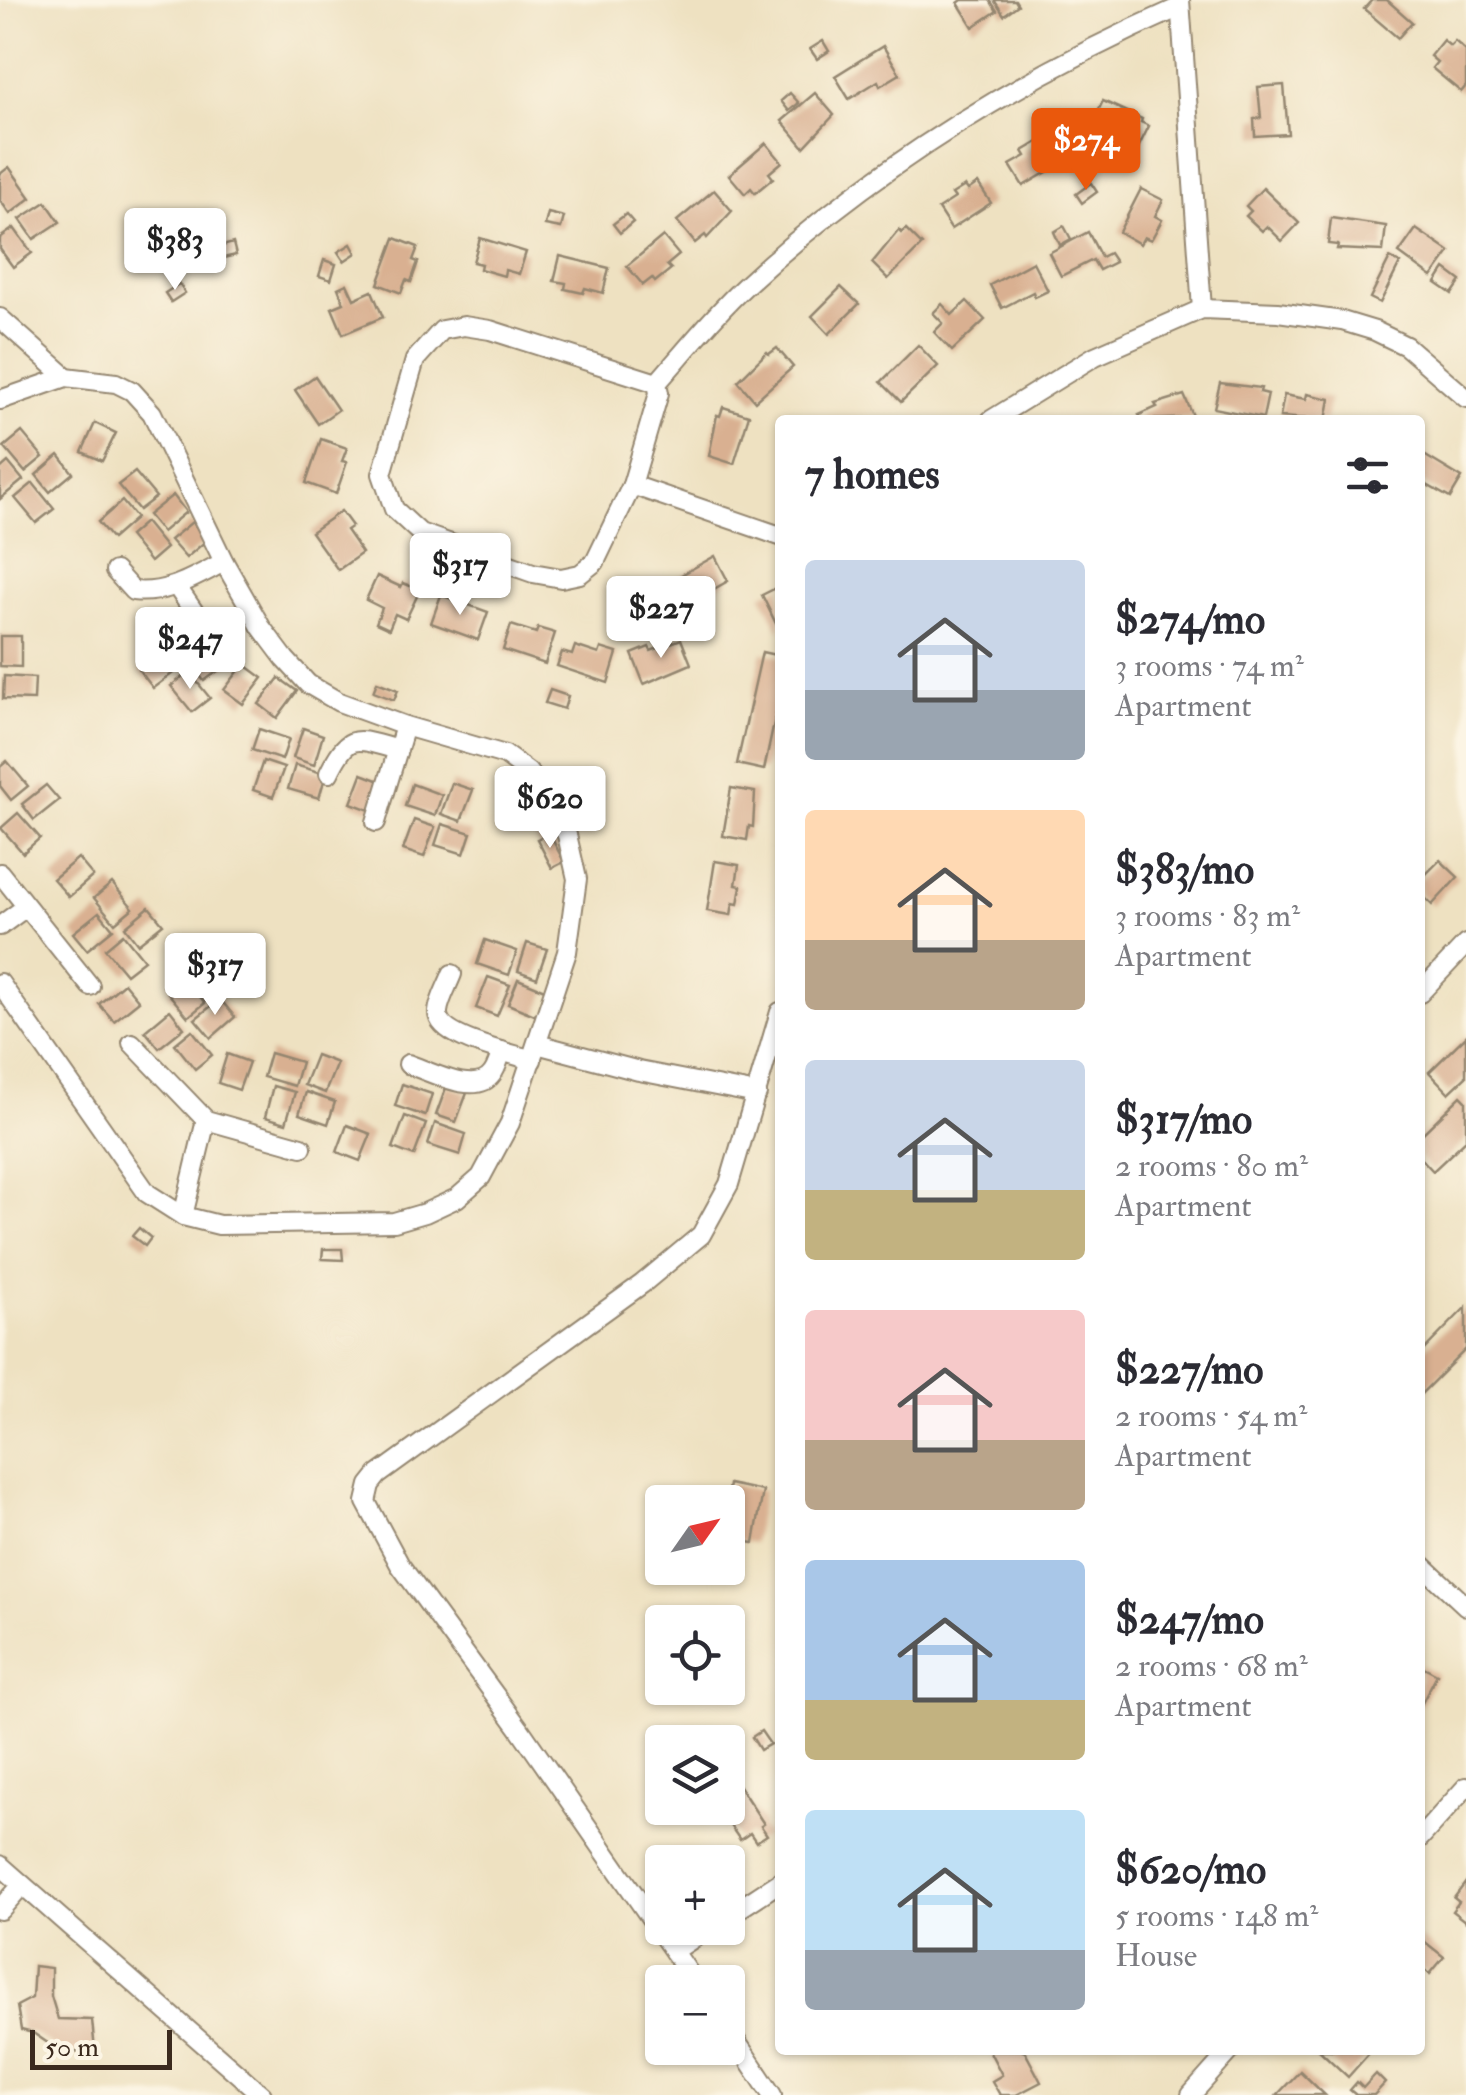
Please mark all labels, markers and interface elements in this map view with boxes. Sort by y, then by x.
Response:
pin: $274 [1027,108,1145,193]
text: $274 [1053,120,1119,160]
pin: $383 [116,208,234,293]
text: $383 [146,220,204,260]
icon: filters [1340,448,1395,503]
text: 7 homes [805,449,940,501]
pin: $317 [401,533,519,618]
text: $317 [432,545,488,585]
pin: $227 [602,576,720,661]
text: $227 [628,588,694,628]
text: $274/mo [1115,594,1265,646]
icon: home [885,600,1005,720]
pin: $247 [131,607,249,692]
text: $247 [157,619,223,659]
text: 3 rooms · 74 m² [1115,646,1304,686]
text: Apartment [1115,686,1252,726]
pin: $620 [491,766,609,851]
text: $620 [517,778,583,818]
text: $383/mo [1115,844,1254,896]
icon: home [885,850,1005,970]
text: 3 rooms · 83 m² [1115,896,1300,936]
pin: $317 [156,933,274,1018]
text: Apartment [1115,936,1252,976]
text: $317 [187,945,243,985]
text: $317/mo [1115,1094,1252,1146]
icon: home [885,1100,1005,1220]
text: 2 rooms · 80 m² [1115,1146,1308,1186]
text: Apartment [1115,1186,1252,1226]
text: $227/mo [1115,1344,1264,1396]
icon: home [885,1350,1005,1470]
text: 2 rooms · 54 m² [1115,1396,1307,1436]
text: Apartment [1115,1436,1252,1476]
north arrow [645,1485,745,1585]
map controls [645,1485,745,2065]
text: $247/mo [1115,1594,1264,1646]
icon: home [885,1600,1005,1720]
button: locate [645,1605,745,1705]
text: 2 rooms · 68 m² [1115,1646,1308,1686]
text: Apartment [1115,1686,1252,1726]
button: layers [645,1725,745,1825]
text: $620/mo [1115,1844,1266,1896]
button: + [645,1845,745,1945]
icon: home [885,1850,1005,1970]
text: 5 rooms · 148 m² [1115,1896,1318,1936]
text: House [1115,1936,1197,1976]
button: − [645,1965,745,2065]
scale bar [30,2025,172,2070]
text: 50 m [45,2030,99,2065]

